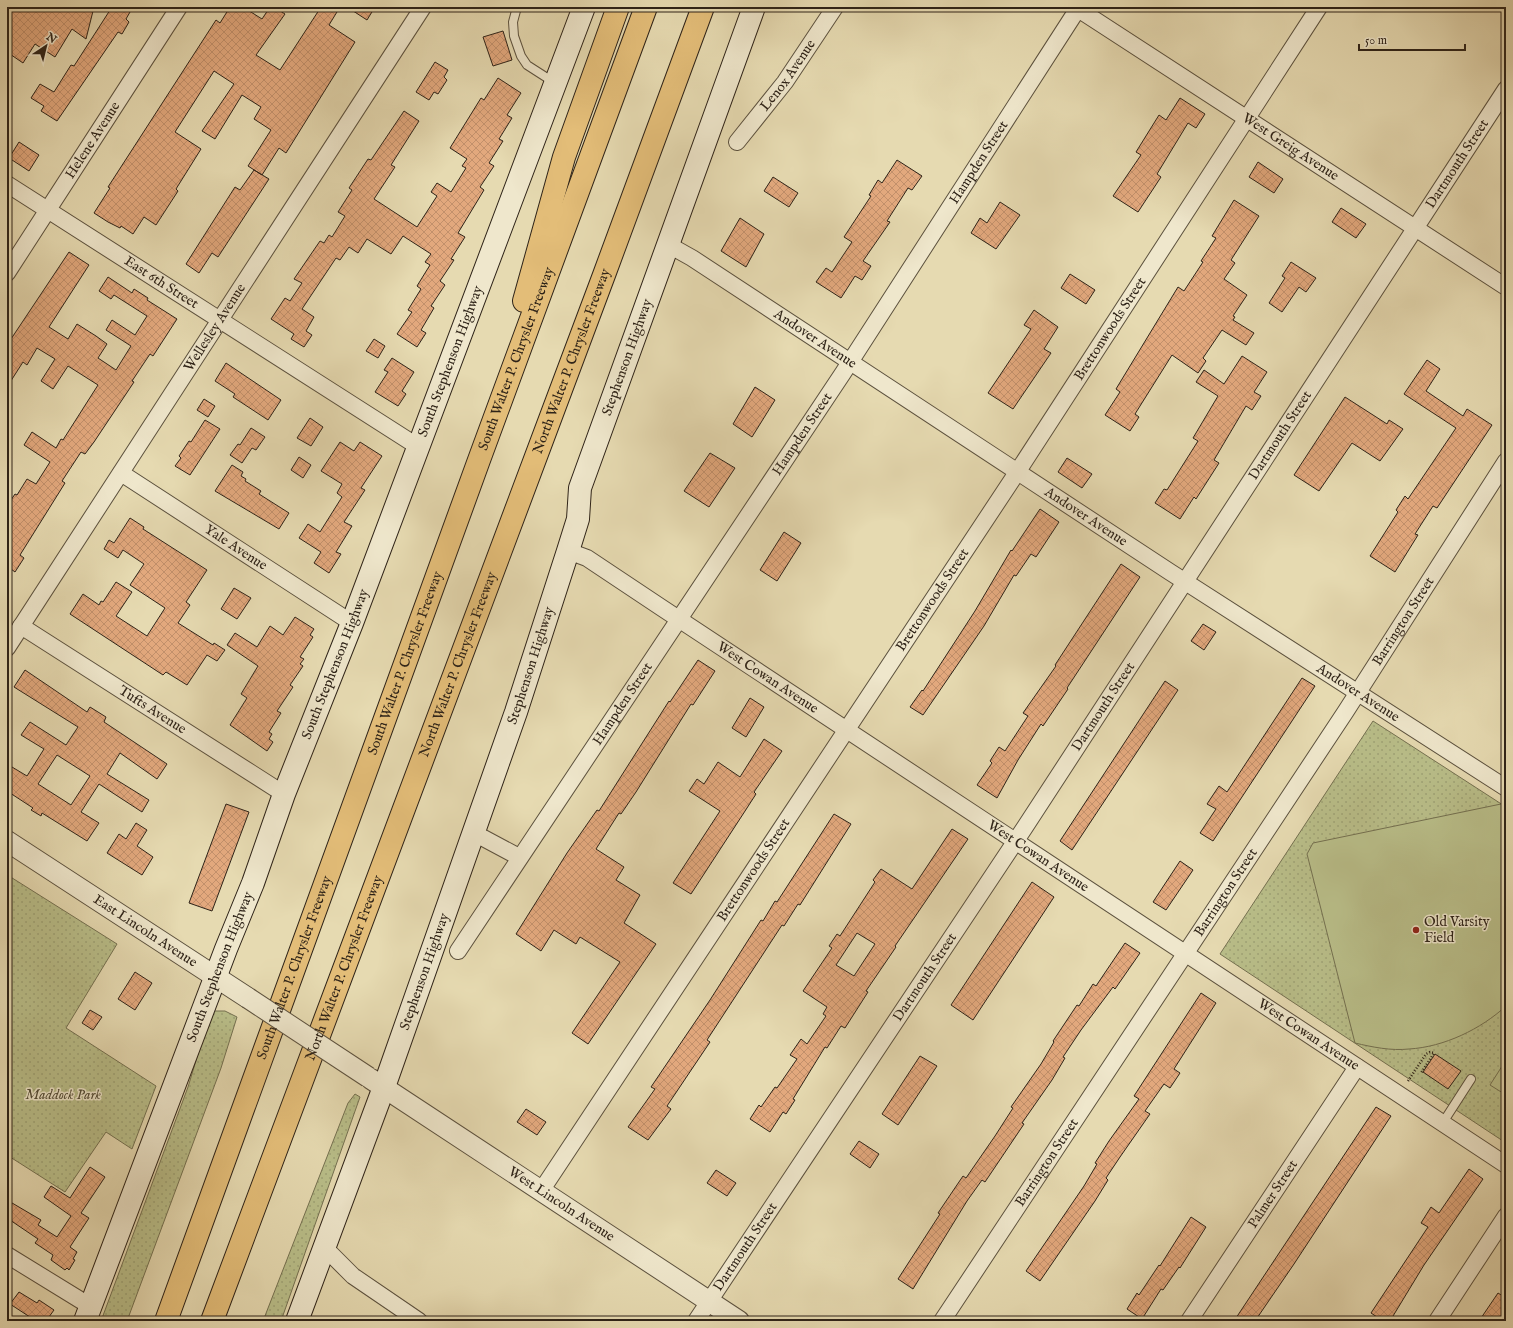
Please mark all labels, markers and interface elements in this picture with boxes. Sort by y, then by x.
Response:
north arrow [26,26,66,66]
scale bar [1359,26,1465,52]
text: N [42,30,59,47]
text: 50 m [1365,33,1387,48]
street label: Lenox Avenue [756,36,820,115]
street label: Helene Avenue [61,98,125,182]
street label: West Greig Avenue [1239,109,1343,185]
street label: Dartmouth Street [1422,116,1493,212]
street label: Hampden Street [945,117,1012,208]
street label: East 6th Street [121,252,202,313]
street label: South Walter P. Chrysler Freeway [474,264,558,453]
street label: North Walter P. Chrysler Freeway [529,266,615,456]
street label: Brettonwoods Street [1070,274,1150,384]
street label: Wellesley Avenue [180,280,250,375]
street label: South Stephenson Highway [414,283,487,439]
street label: Stephenson Highway [598,296,657,418]
street label: Andover Avenue [769,305,860,373]
street label: Dartmouth Street [1245,387,1316,483]
street label: Hampden Street [768,389,836,479]
street label: Andover Avenue [1040,483,1131,551]
street label: Yale Avenue [201,521,271,575]
street label: Brettonwoods Street [892,545,973,655]
street label: South Walter P. Chrysler Freeway [364,569,447,757]
street label: North Walter P. Chrysler Freeway [415,569,501,760]
street label: Barrington Street [1368,573,1439,669]
street label: South Stephenson Highway [298,586,373,742]
street label: Stephenson Highway [503,604,558,727]
street label: West Cowan Avenue [714,638,822,718]
street label: Hampden Street [589,659,657,749]
street label: Dartmouth Street [1068,659,1139,755]
street label: Andover Avenue [1312,659,1403,727]
street label: Tufts Avenue [115,682,190,739]
street label: Brettonwoods Street [713,815,794,925]
street label: West Cowan Avenue [984,816,1093,897]
street label: Barrington Street [1190,845,1262,940]
street label: South Walter P. Chrysler Freeway [253,873,336,1062]
street label: North Walter P. Chrysler Freeway [301,873,387,1063]
street label: South Stephenson Highway [183,889,258,1045]
street label: East Lincoln Avenue [90,891,201,972]
street label: Stephenson Highway [396,911,454,1033]
place label: Old Varsity Field [1424,913,1490,947]
marker: Old Varsity Field [1411,925,1421,935]
street label: Dartmouth Street [889,929,961,1025]
street label: West Cowan Avenue [1254,995,1363,1075]
park label: Maddock Park [25,1086,101,1104]
street label: Barrington Street [1011,1115,1083,1210]
street label: Palmer Street [1244,1157,1302,1232]
street label: West Lincoln Avenue [505,1163,619,1246]
street label: Dartmouth Street [709,1199,781,1295]

